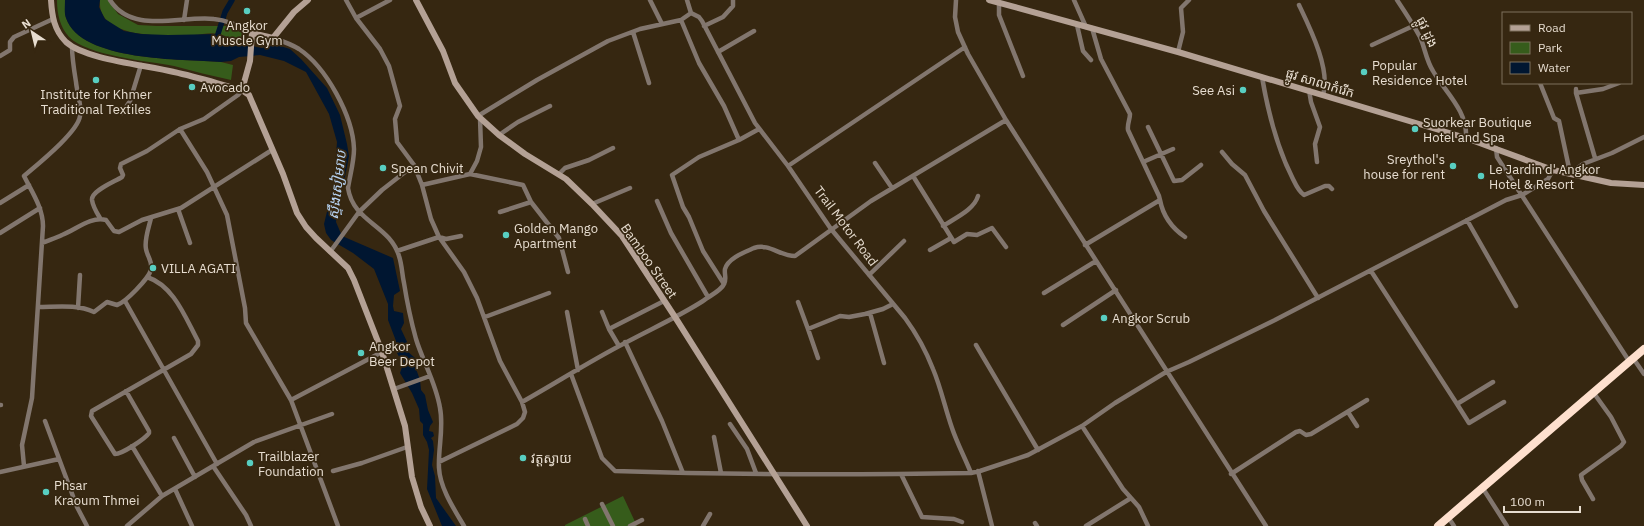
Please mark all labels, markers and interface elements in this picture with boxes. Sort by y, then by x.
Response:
marker: Angkor Muscle Gym [242,6,252,16]
north arrow [12,12,52,52]
legend [1502,12,1632,84]
street label: ផ្លូវ ដូង [1410,14,1441,51]
text: N [19,16,34,32]
place label: Angkor Muscle Gym [211,17,283,49]
text: Road [1538,20,1566,35]
text: Park [1538,40,1563,55]
place label: Popular Residence Hotel [1372,57,1468,89]
text: Water [1538,60,1571,75]
street label: ផ្លូវ សាលាកំរើក [1283,64,1357,104]
marker: Popular Residence Hotel [1359,67,1369,77]
marker: Institute for Khmer Traditional Textiles [91,75,101,85]
place label: Avocado [200,79,250,96]
marker: Avocado [187,82,197,92]
place label: See Asi [1192,82,1235,99]
marker: See Asi [1238,85,1248,95]
place label: Institute for Khmer Traditional Textiles [40,86,152,118]
place label: Suorkear Boutique Hotel and Spa [1423,114,1532,146]
marker: Suorkear Boutique Hotel and Spa [1410,124,1420,134]
water label: ស្ទឹងសៀមរាប [324,148,351,221]
place label: Sreythol's house for rent [1363,151,1445,183]
place label: Spean Chivit [391,160,464,177]
marker: Sreythol's house for rent [1448,161,1458,171]
place label: Le Jardin d' Angkor Hotel & Resort [1489,161,1600,193]
marker: Spean Chivit [378,163,388,173]
marker: Le Jardin d' Angkor Hotel & Resort [1476,171,1486,181]
street label: Trail Motor Road [810,183,882,269]
place label: Golden Mango Apartment [514,220,598,252]
street label: Bamboo Street [617,220,681,302]
marker: Golden Mango Apartment [501,230,511,240]
place label: VILLA AGATI [161,260,236,277]
marker: VILLA AGATI [148,263,158,273]
place label: Angkor Scrub [1112,310,1190,327]
marker: Angkor Scrub [1099,313,1109,323]
place label: Angkor Beer Depot [369,338,435,370]
marker: Angkor Beer Depot [356,348,366,358]
place label: Trailblazer Foundation [258,448,324,480]
place label: វត្តស្វាយ [531,450,572,467]
marker: វត្តស្វាយ [518,453,528,463]
marker: Trailblazer Foundation [245,458,255,468]
place label: Phsar Kraoum Thmei [54,477,139,509]
marker: Phsar Kraoum Thmei [41,487,51,497]
scale bar [1504,488,1580,514]
text: 100 m [1510,494,1545,509]

